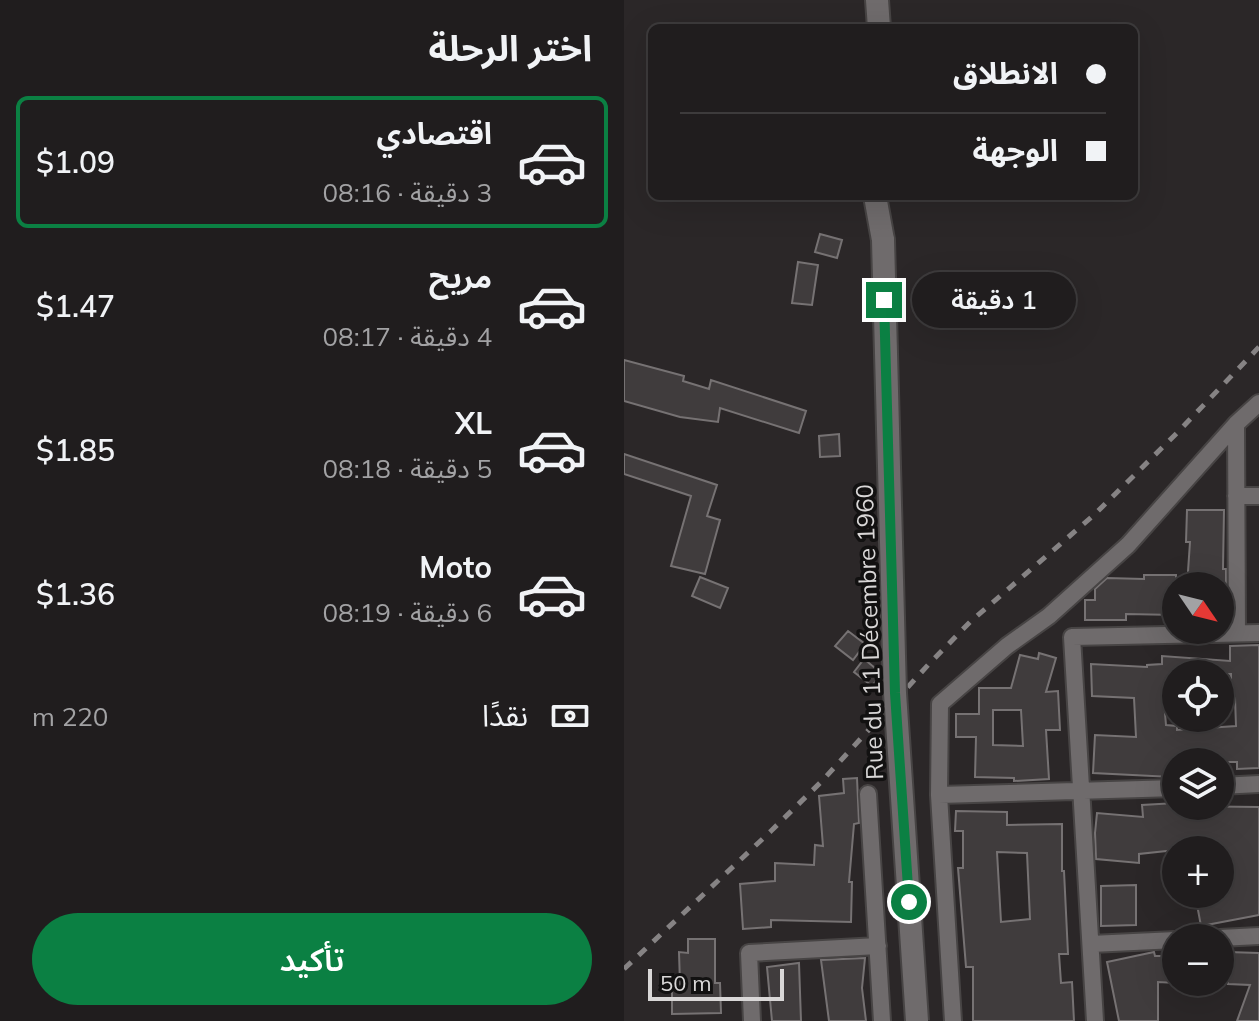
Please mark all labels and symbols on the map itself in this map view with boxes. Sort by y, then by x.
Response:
callout: 1 دقيقة [912,272,1076,328]
route end [866,282,902,318]
street label: Rue du 11 Décembre 1960 [849,484,889,780]
north arrow [1162,572,1234,644]
route start [891,884,927,920]
scale bar [648,965,784,1001]

